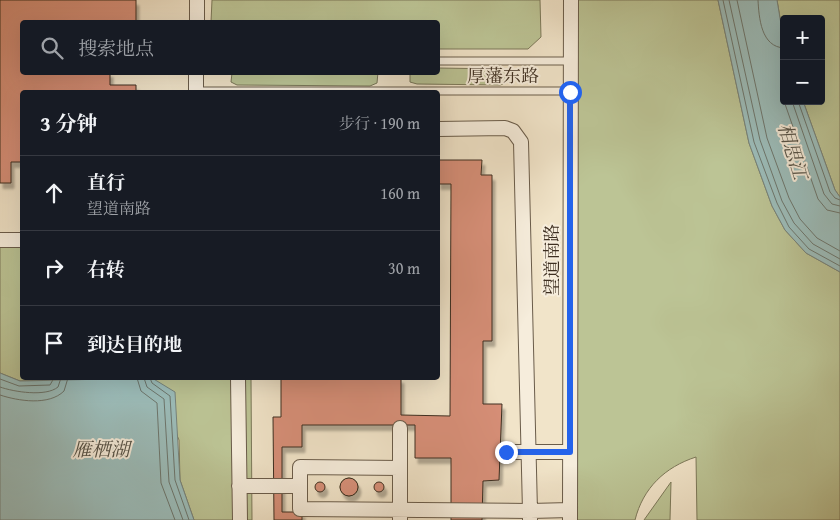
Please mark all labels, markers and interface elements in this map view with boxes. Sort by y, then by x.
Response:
map controls [780,15,825,105]
button: + [780,15,825,60]
search box [20,20,440,75]
icon: search [38,34,66,62]
text: 搜索地点 [78,34,154,62]
button: − [780,60,825,105]
street label: 厚藩东路 [467,62,539,89]
route start [559,81,582,104]
text: 3 分钟 [40,108,98,139]
text: 步行 · 190 m [339,111,420,135]
water label: 相思江 [771,120,816,185]
text: 直行 [87,168,125,196]
icon: ahead [40,179,68,207]
text: 160 m [380,181,420,205]
text: 望道南路 [87,196,151,220]
street label: 望道南路 [538,224,565,296]
icon: right [40,254,68,282]
text: 右转 [87,255,125,283]
text: 30 m [388,256,420,280]
icon: arrive [40,329,68,357]
text: 到达目的地 [87,330,182,358]
water label: 雁栖湖 [72,435,132,463]
route end [495,441,518,464]

